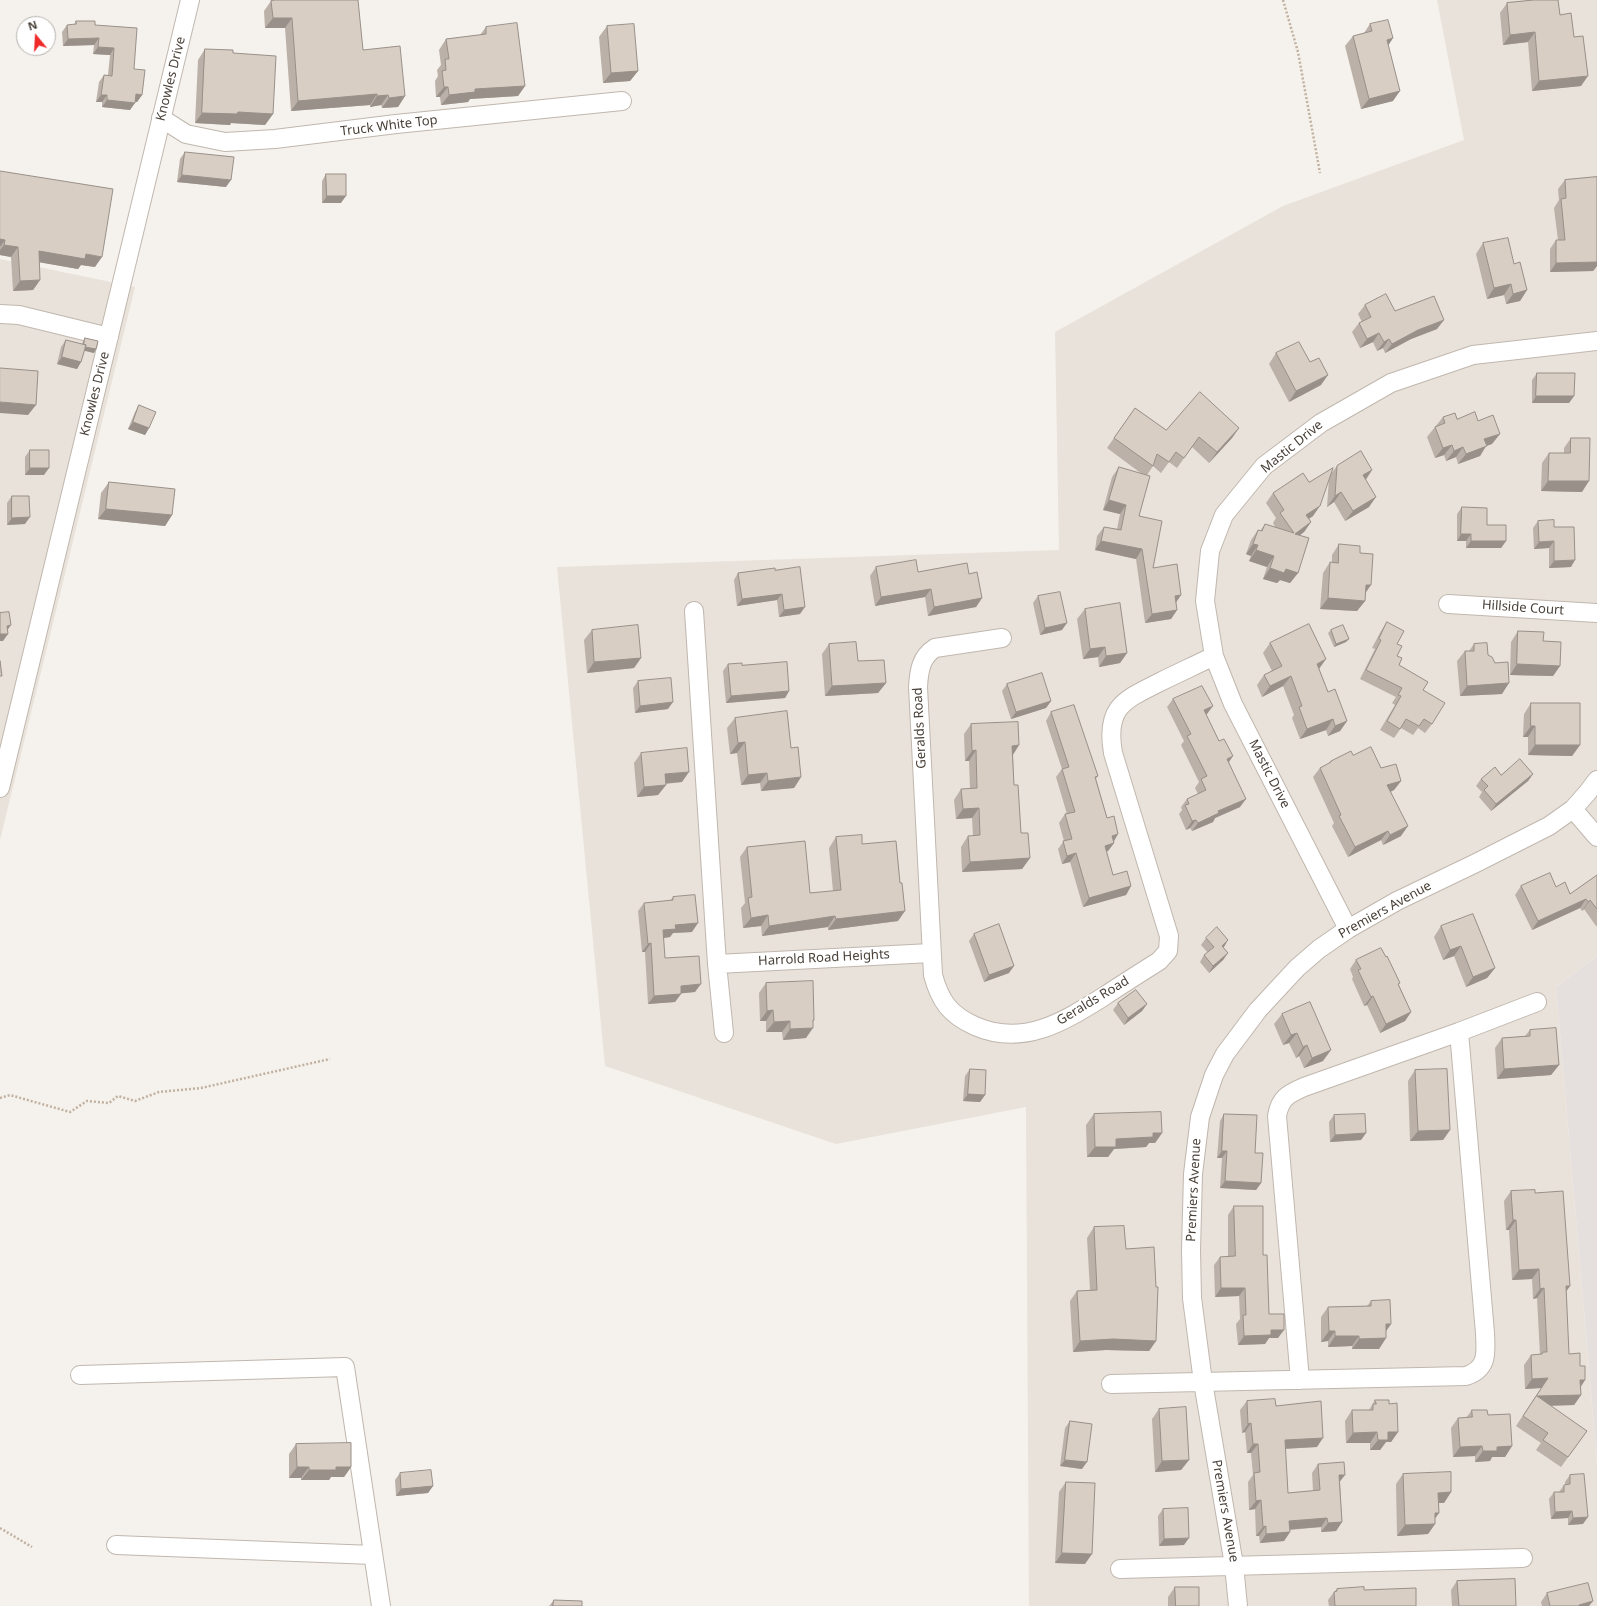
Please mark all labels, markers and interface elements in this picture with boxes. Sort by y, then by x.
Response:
north arrow [16,16,56,56]
text: N [26,17,39,34]
street label: Knowles Drive [153,35,189,123]
street label: Truck White Top [340,112,438,140]
street label: Knowles Drive [77,350,113,438]
street label: Mastic Drive [1258,417,1326,477]
street label: Hillside Court [1481,597,1565,619]
street label: Geralds Road [910,687,930,769]
street label: Mastic Drive [1245,737,1293,811]
street label: Premiers Avenue [1336,878,1434,942]
street label: Harrold Road Heights [758,947,890,969]
street label: Geralds Road [1054,973,1132,1029]
street label: Premiers Avenue [1183,1138,1205,1242]
street label: Premiers Avenue [1208,1459,1242,1563]

